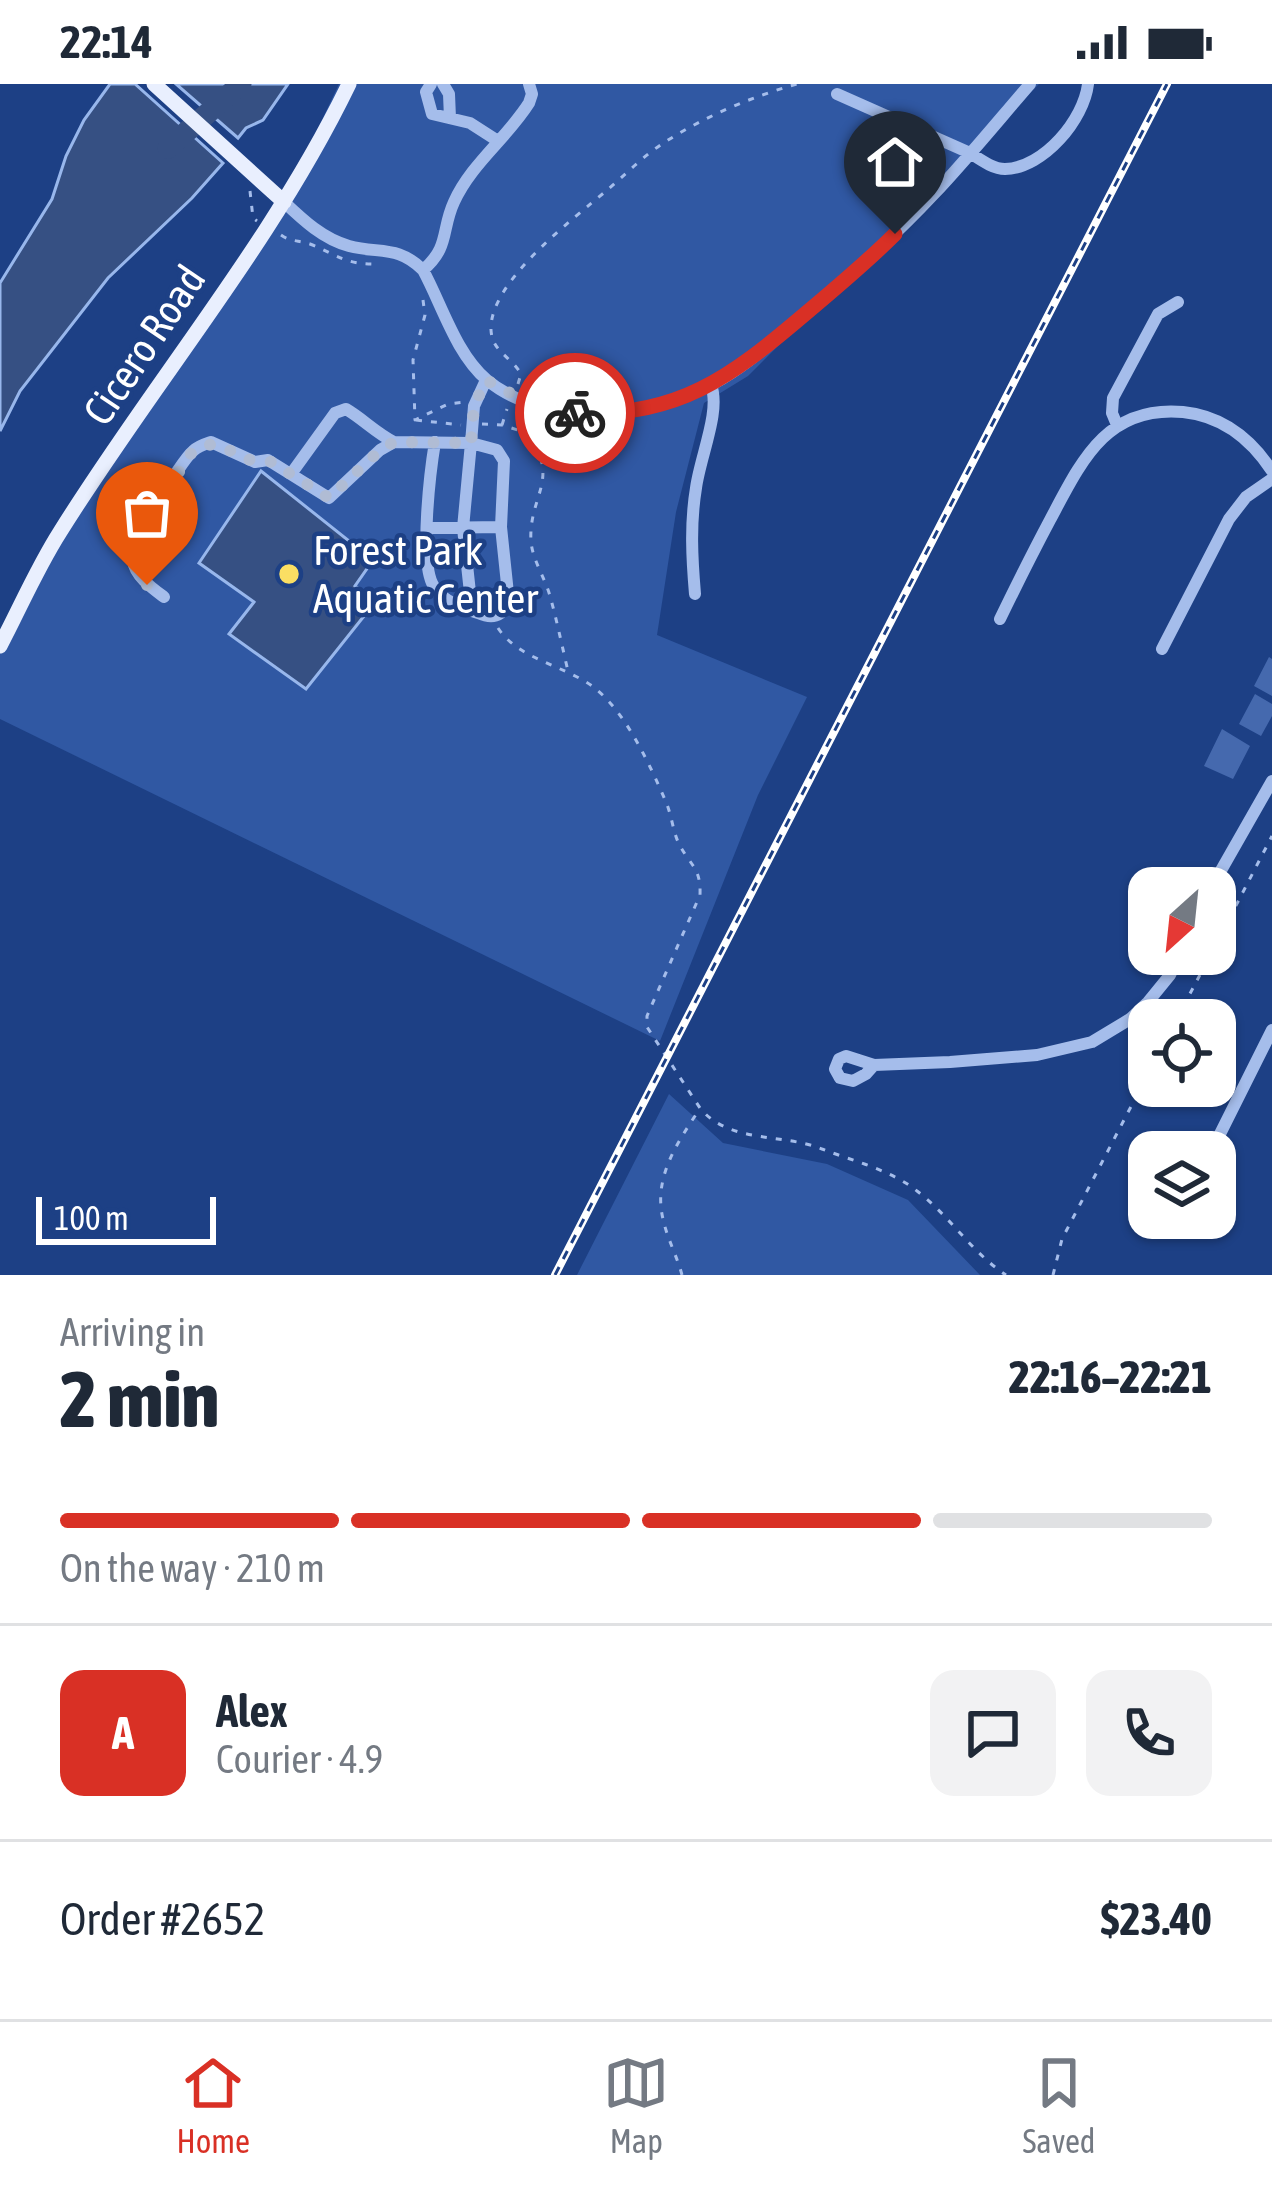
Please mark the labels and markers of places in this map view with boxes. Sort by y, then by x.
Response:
pin [844,111,946,234]
pin [96,462,198,585]
place label: Forest Park Aquatic Center [313,526,538,622]
marker: Forest Park Aquatic Center [276,561,302,587]

